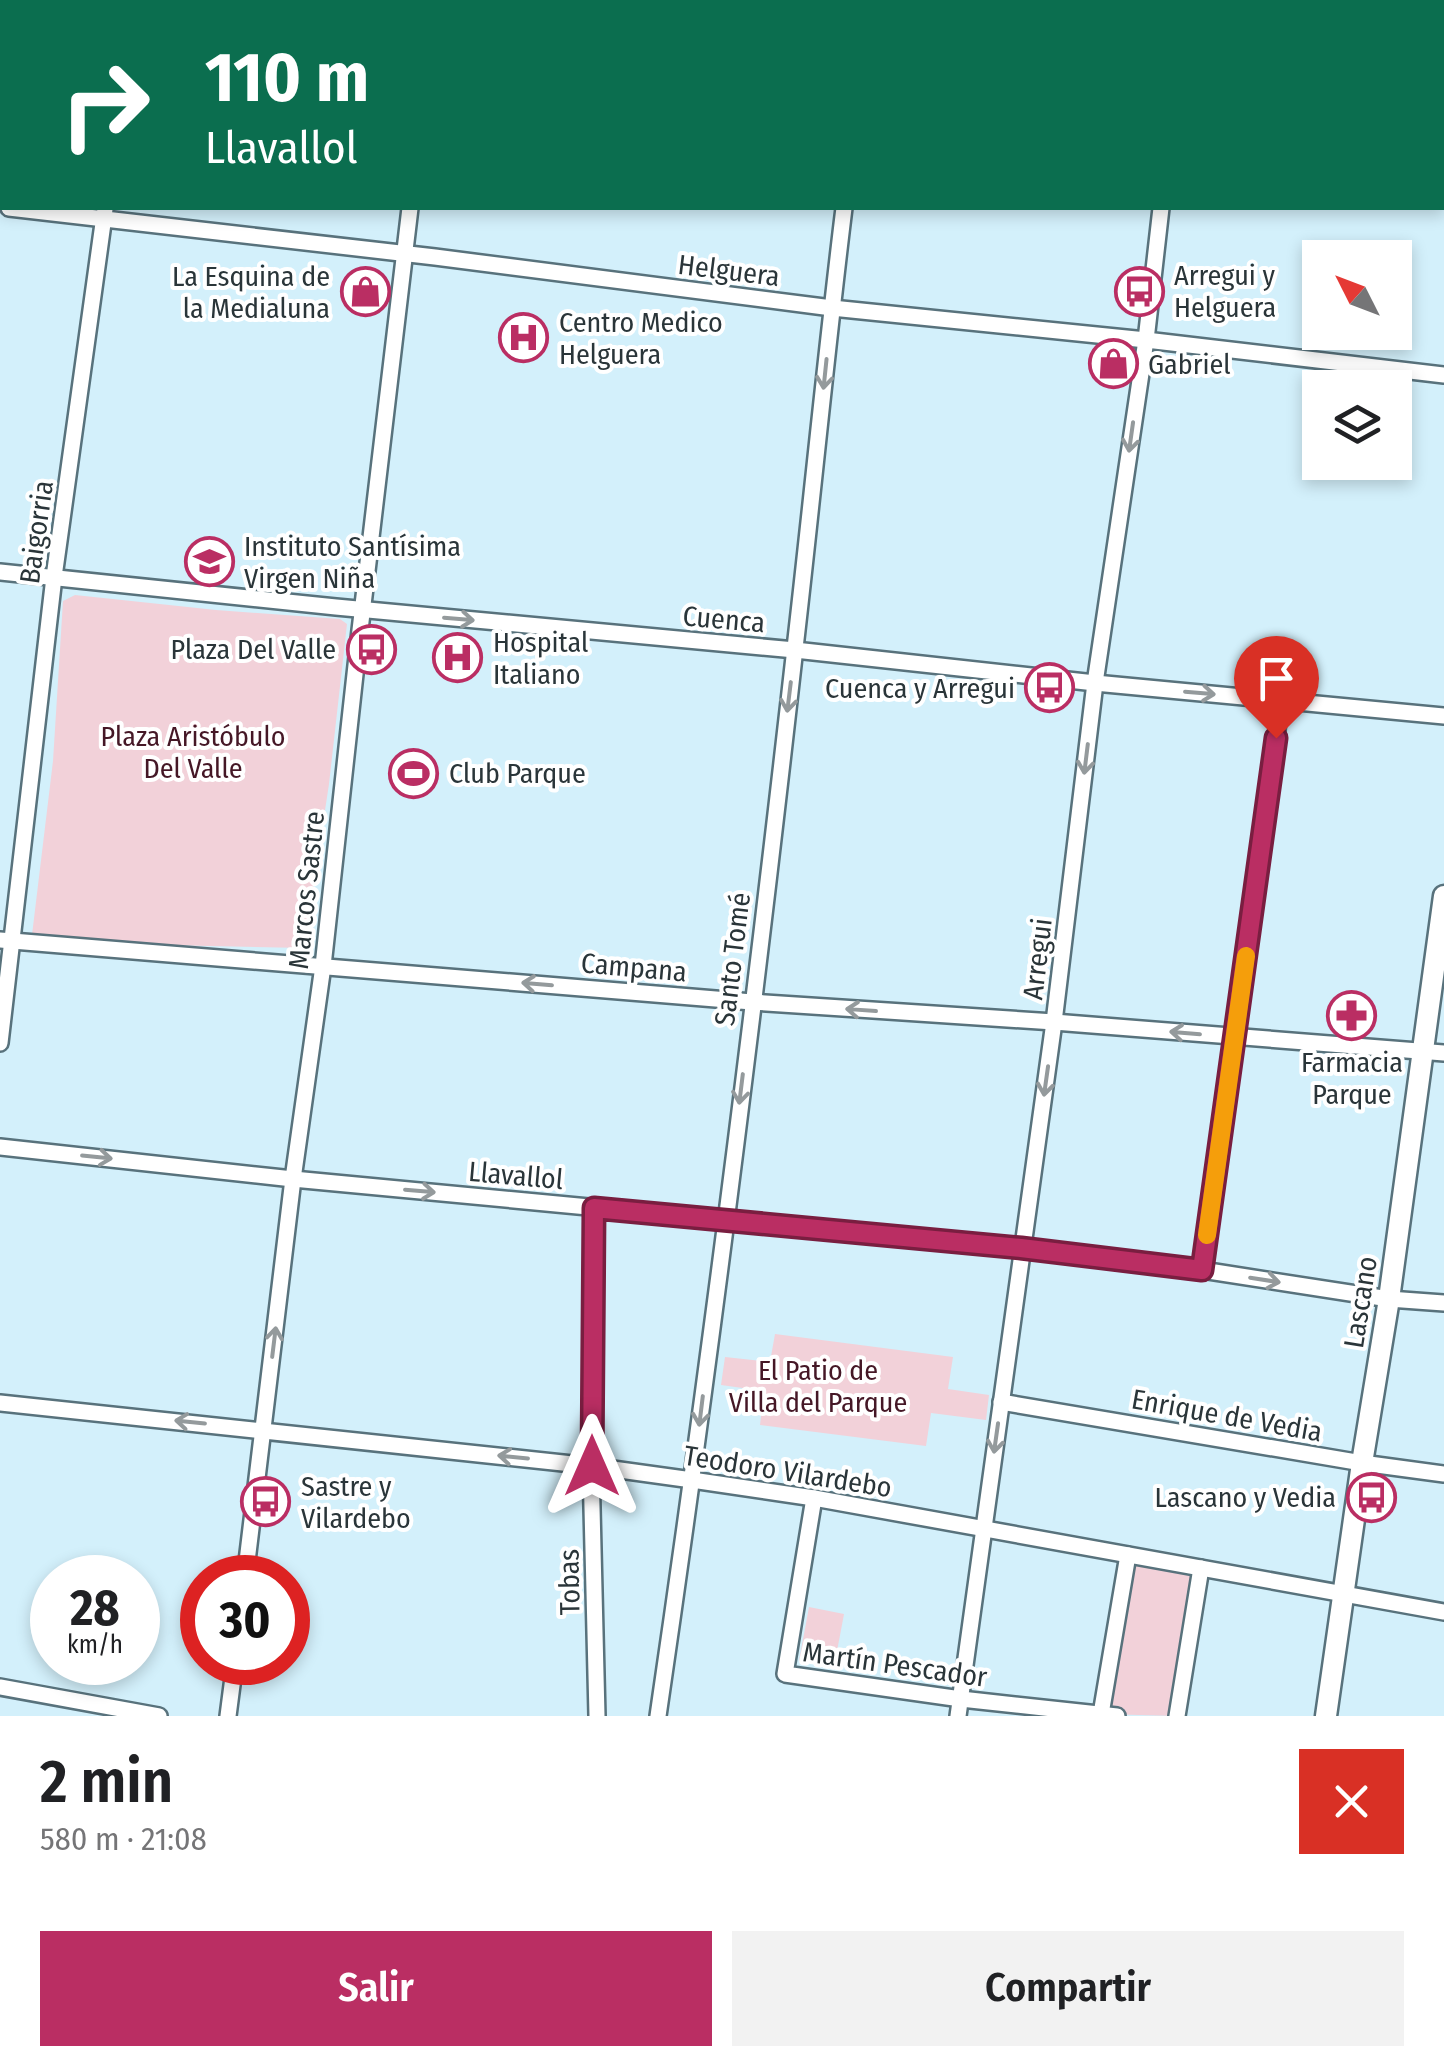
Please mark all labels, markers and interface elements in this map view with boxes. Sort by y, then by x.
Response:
text: 110 m [205,36,369,120]
icon: right [40,40,170,170]
text: Llavallol [205,121,358,175]
north arrow [1302,240,1412,350]
map controls [1302,240,1412,480]
street label: Helguera [676,248,782,293]
place label: Arregui y Helguera [1174,259,1276,324]
place label: La Esquina de la Medialuna [172,260,330,325]
bus stop icon: Arregui y Helguera [1113,265,1165,317]
shop icon: La Esquina de la Medialuna [339,266,391,318]
place label: Centro Medico Helguera [559,306,723,371]
hospital icon: Centro Medico Helguera [498,312,550,364]
shop icon: Gabriel [1087,338,1139,390]
place label: Gabriel [1148,348,1231,381]
one-way arrow [815,357,834,389]
button: layers [1302,370,1412,480]
one-way arrow [1122,420,1140,452]
street label: Baigorria [13,478,60,586]
place label: Instituto Santísima Virgen Niña [244,530,461,595]
school or university icon: Instituto Santísima Virgen Niña [183,536,235,588]
street label: Cuenca [681,599,766,640]
one-way arrow [443,609,475,628]
bus stop icon: Plaza Del Valle [345,623,397,675]
place label: Hospital Italiano [493,626,588,691]
hospital icon: Hospital Italiano [432,632,484,684]
place label: Plaza Del Valle [171,633,336,666]
pin [1234,636,1319,739]
icon: arrive [1249,651,1304,706]
bus stop icon: Cuenca y Arregui [1024,662,1076,714]
place label: Cuenca y Arregui [825,672,1015,705]
one-way arrow [779,680,798,713]
one-way arrow [1184,684,1216,703]
park label: Plaza Aristóbulo Del Valle [101,720,285,785]
one-way arrow [1076,742,1094,774]
sports icon: Club Parque [388,747,440,799]
place label: Club Parque [449,757,586,790]
street label: Marcos Sastre [282,809,331,971]
street label: Santo Tomé [708,891,757,1028]
street label: Arregui [1016,916,1059,1002]
street label: Campana [580,946,688,989]
one-way arrow [521,974,553,993]
pharmacy icon: Farmacia Parque [1326,989,1378,1041]
one-way arrow [845,1000,877,1019]
one-way arrow [1169,1024,1202,1043]
place label: Farmacia Parque [1301,1046,1403,1111]
one-way arrow [1036,1064,1054,1097]
one-way arrow [731,1072,750,1105]
one-way arrow [80,1148,113,1167]
street label: Llavallol [467,1155,565,1196]
one-way arrow [404,1182,436,1201]
street label: Lascano [1337,1254,1384,1350]
one-way arrow [1249,1271,1281,1290]
one-way arrow [265,1326,284,1358]
park label: El Patio de Villa del Parque [729,1354,907,1419]
street label: Enrique de Vedia [1129,1382,1325,1449]
one-way arrow [691,1395,710,1427]
one-way arrow [175,1413,207,1432]
position arrow [540,1414,644,1518]
one-way arrow [987,1421,1005,1453]
street label: Teodoro Vilardebo [682,1439,894,1504]
one-way arrow [498,1447,530,1466]
place label: Sastre y Vilardebo [301,1470,411,1535]
bus stop icon: Lascano y Vedia [1345,1471,1397,1523]
bus stop icon: Sastre y Vilardebo [240,1476,292,1528]
place label: Lascano y Vedia [1155,1481,1336,1514]
street label: Tobas [552,1549,587,1615]
speed limit sign: 30 [180,1555,310,1685]
text: 28 [70,1578,120,1638]
text: km/h [67,1630,123,1660]
street label: Martín Pescador [801,1635,989,1694]
text: 2 min [40,1746,173,1818]
button: close [1299,1749,1404,1854]
text: 580 m · 21:08 [40,1820,207,1858]
button: Salir [40,1931,712,2046]
button: Compartir [732,1931,1404,2046]

